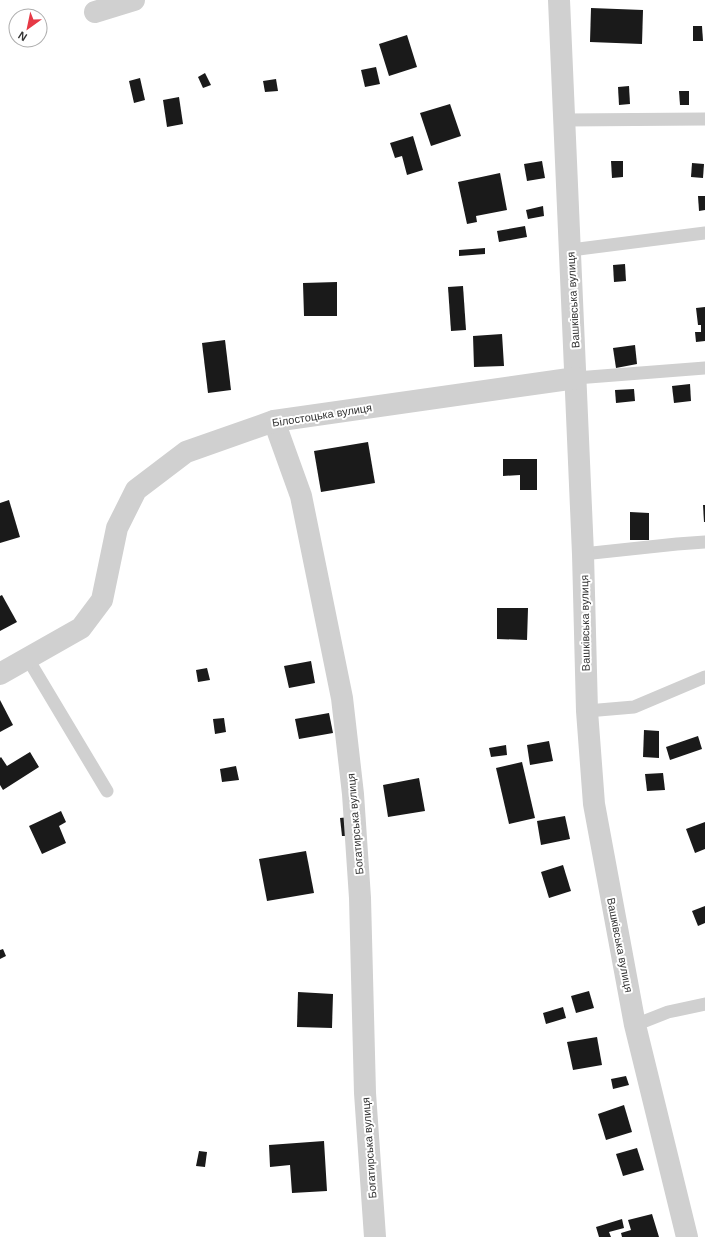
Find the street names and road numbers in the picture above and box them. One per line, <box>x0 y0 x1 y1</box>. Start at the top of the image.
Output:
street label: Вашківська вулиця <box>564 252 582 348</box>
street label: Білостоцька вулиця <box>271 401 373 429</box>
street label: Вашківська вулиця <box>578 575 592 671</box>
street label: Богатирська вулиця <box>345 773 365 875</box>
street label: Вашківська вулиця <box>605 897 635 993</box>
street label: Богатирська вулиця <box>359 1097 379 1199</box>

